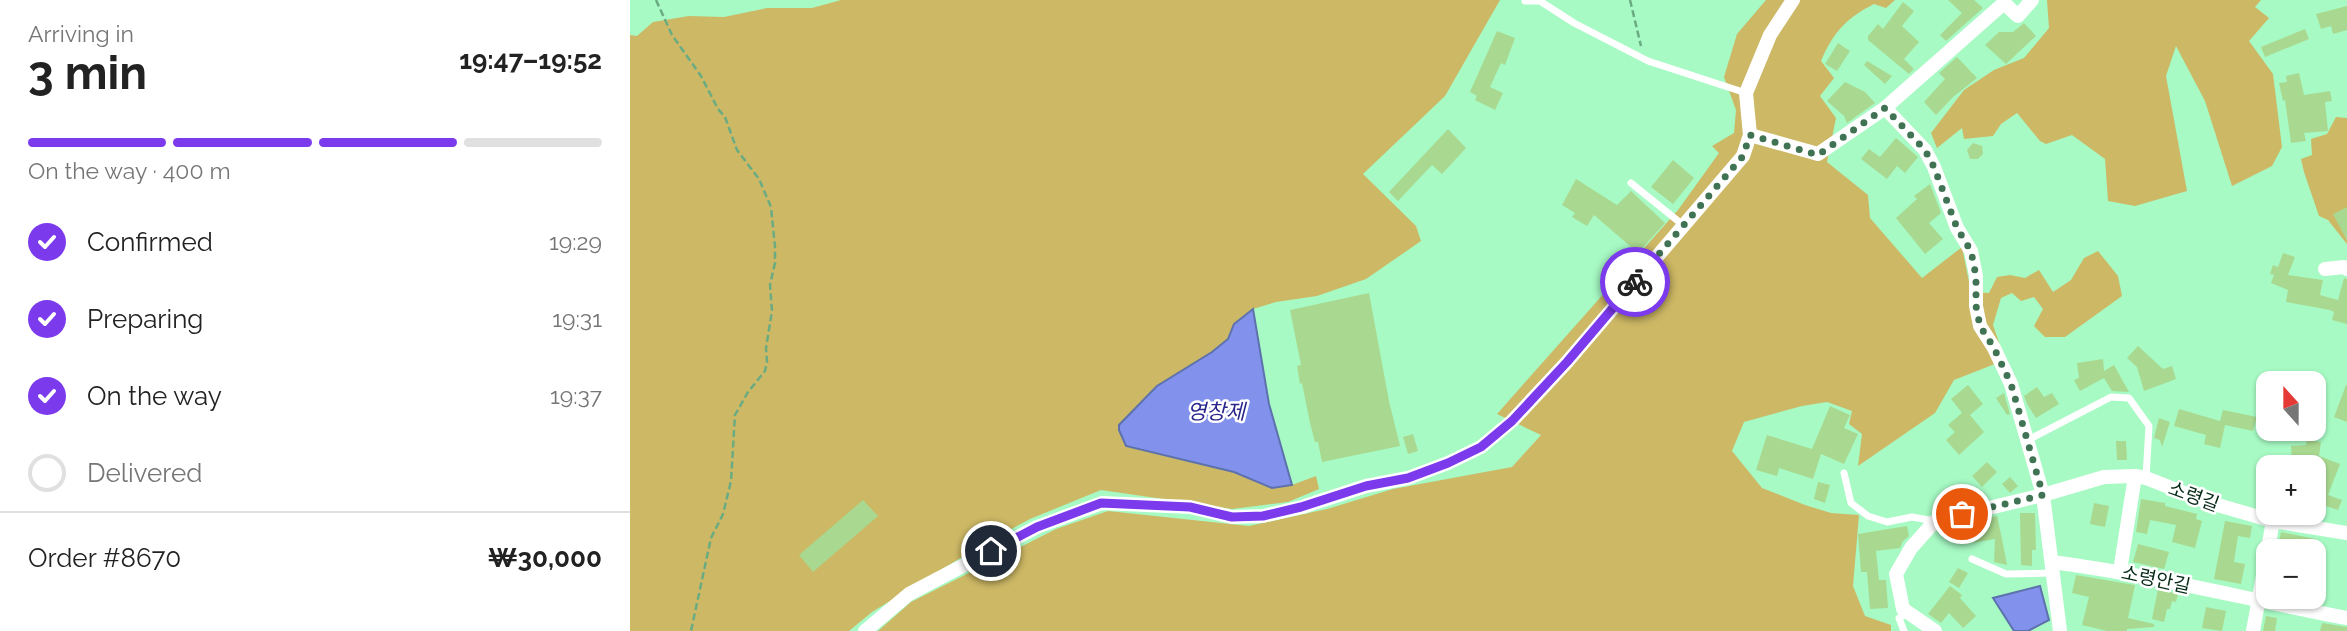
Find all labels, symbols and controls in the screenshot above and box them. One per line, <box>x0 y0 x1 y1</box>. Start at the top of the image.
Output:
text: Arriving in <box>28 20 134 47</box>
text: 19:47–19:52 <box>459 45 602 75</box>
text: 3 min <box>28 46 147 100</box>
text: On the way · 400 m <box>28 157 231 184</box>
icon: check <box>28 223 66 261</box>
text: Confirmed <box>87 227 213 257</box>
text: 19:29 <box>549 228 602 255</box>
courier <box>1600 247 1670 317</box>
icon: bike <box>1616 263 1654 301</box>
icon: check <box>28 300 66 338</box>
text: Preparing <box>87 304 203 334</box>
text: 19:31 <box>552 305 602 332</box>
north arrow <box>2256 371 2326 441</box>
map controls <box>2256 371 2326 609</box>
icon: check <box>28 377 66 415</box>
text: On the way <box>87 381 222 411</box>
text: 19:37 <box>550 382 602 409</box>
water label: 영창제 <box>1187 399 1248 424</box>
button: + <box>2256 455 2326 525</box>
text: Delivered <box>87 458 202 488</box>
street label: 소령길 <box>2166 477 2222 515</box>
pin <box>1932 484 1992 544</box>
icon: bag <box>1943 495 1981 533</box>
pin <box>961 521 1021 581</box>
icon: home <box>972 532 1010 570</box>
button: − <box>2256 539 2326 609</box>
text: Order #8670 <box>28 543 181 573</box>
text: ₩30,000 <box>488 543 602 573</box>
street label: 소령안길 <box>2120 561 2192 597</box>

